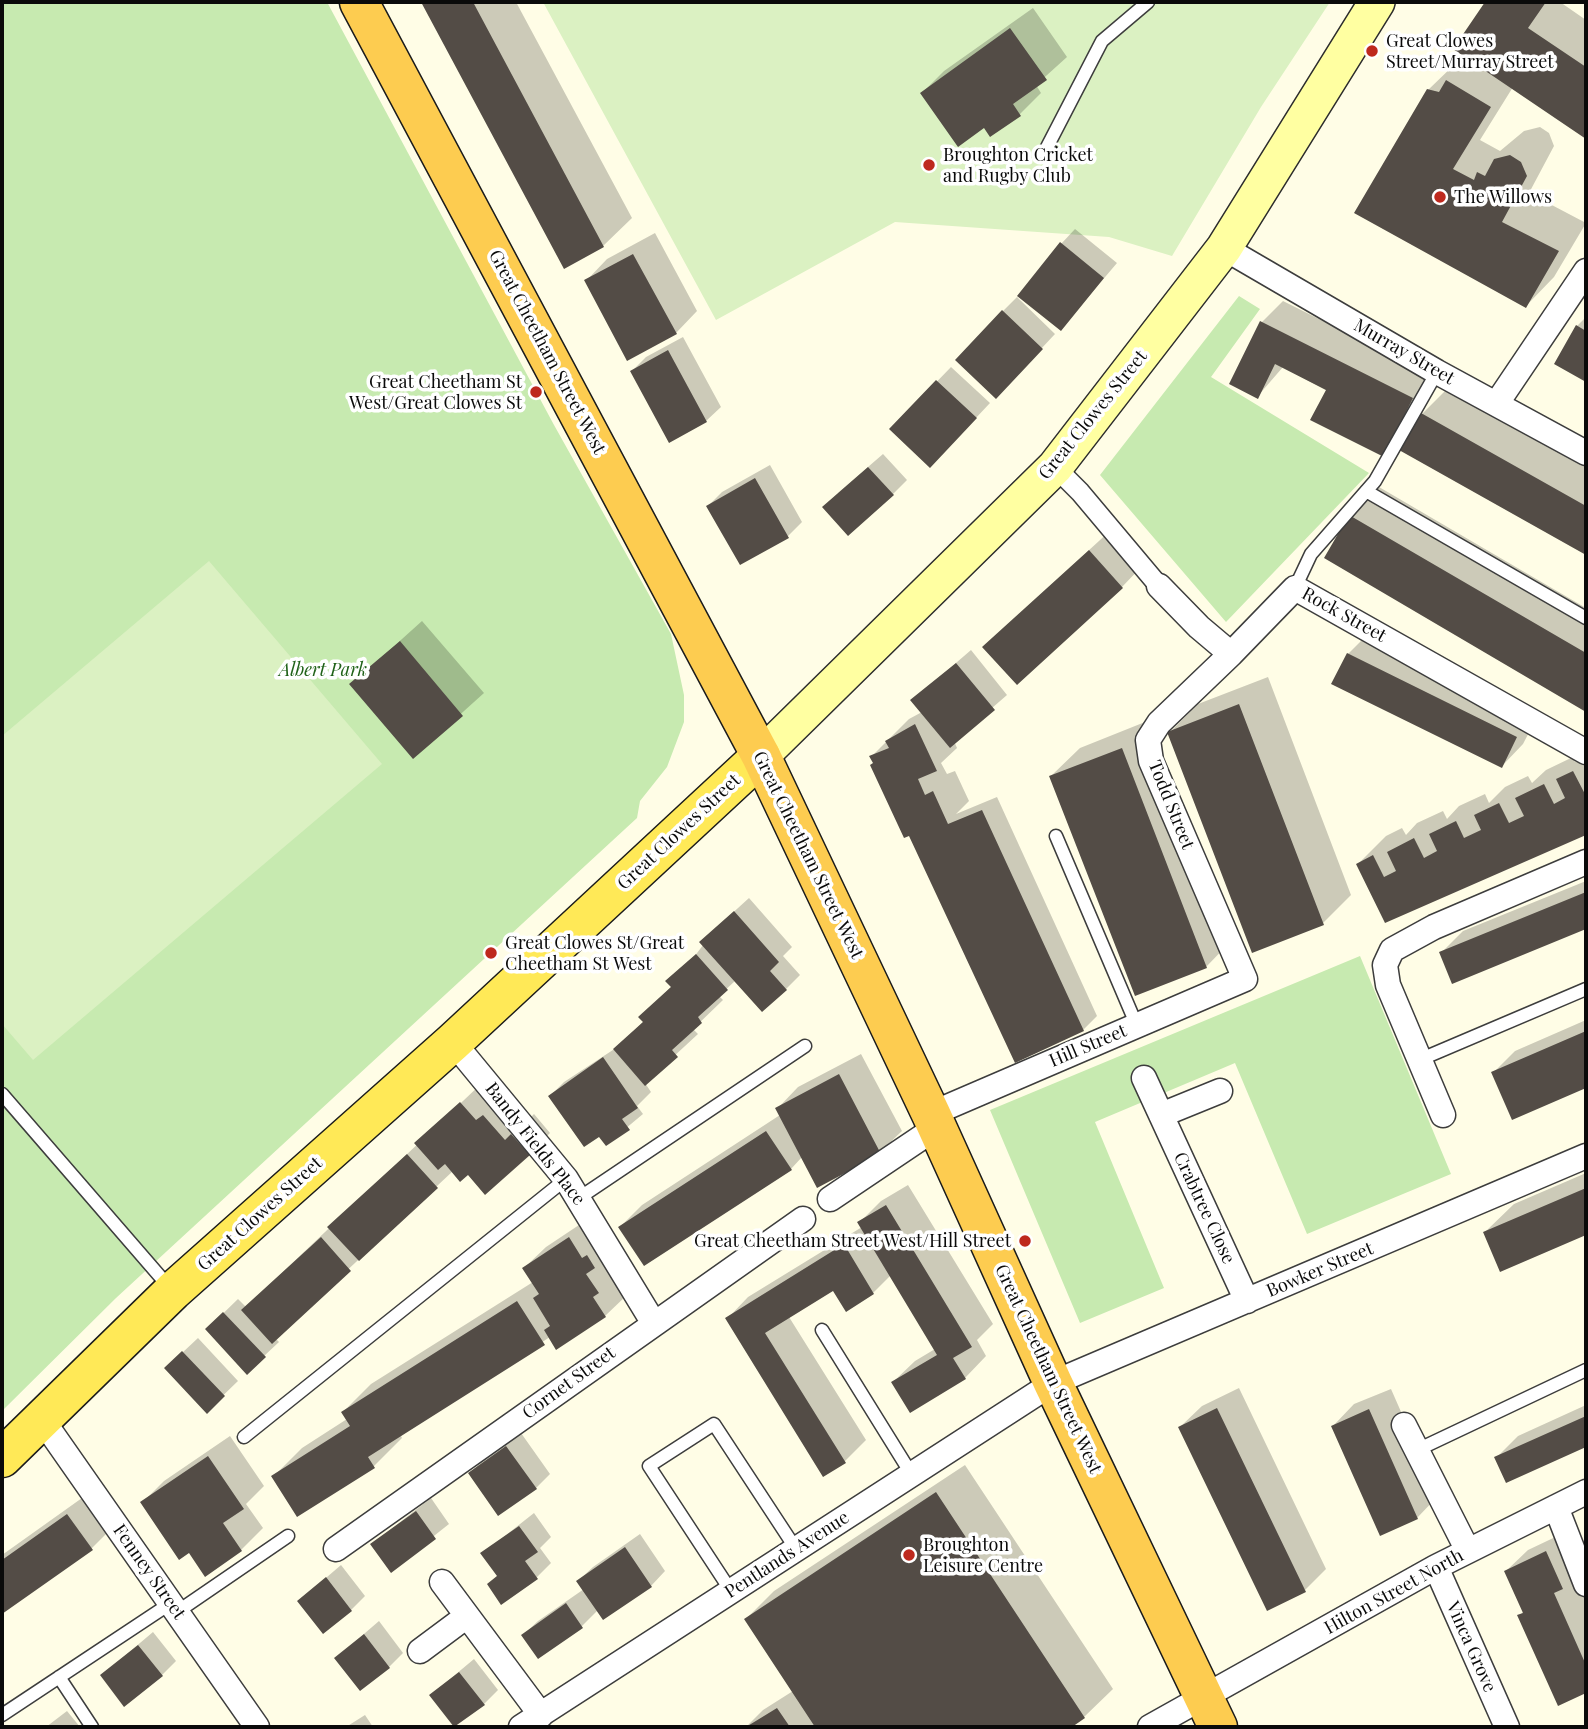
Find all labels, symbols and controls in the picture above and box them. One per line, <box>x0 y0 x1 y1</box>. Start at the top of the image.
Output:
place label: Great Clowes Street/Murray Street <box>1386 30 1554 72</box>
marker: Great Clowes Street/Murray Street <box>1364 43 1380 59</box>
place label: Broughton Cricket and Rugby Club <box>943 144 1093 186</box>
marker: Broughton Cricket and Rugby Club <box>921 157 937 173</box>
place label: The Willows <box>1454 186 1552 208</box>
marker: The Willows <box>1432 189 1448 205</box>
street label: Great Cheetham Street West <box>484 246 610 458</box>
street label: Murray Street <box>1350 314 1458 390</box>
street label: Great Clowes Street <box>1034 346 1152 484</box>
place label: Great Cheetham St West/Great Clowes St <box>349 371 522 414</box>
marker: Great Cheetham St West/Great Clowes St <box>528 384 544 400</box>
street label: Rock Street <box>1298 583 1390 647</box>
park label: Albert Park <box>279 659 367 681</box>
street label: Great Cheetham Street West <box>748 748 868 962</box>
street label: Todd Street <box>1143 757 1199 853</box>
street label: Great Clowes Street <box>613 770 745 894</box>
place label: Great Clowes St/Great Cheetham St West <box>505 932 684 974</box>
marker: Great Clowes St/Great Cheetham St West <box>483 945 499 961</box>
street label: Hill Street <box>1046 1020 1130 1072</box>
street label: Bandy Fields Place <box>480 1078 590 1210</box>
street label: Crabtree Close <box>1169 1149 1239 1267</box>
street label: Great Clowes Street <box>193 1152 327 1276</box>
place label: Great Cheetham Street West/Hill Street <box>694 1230 1011 1252</box>
marker: Great Cheetham Street West/Hill Street <box>1017 1233 1033 1249</box>
street label: Bowker Street <box>1263 1238 1377 1302</box>
street label: Great Cheetham Street West <box>990 1261 1106 1477</box>
street label: Cornet Street <box>518 1342 620 1424</box>
street label: Pentlands Avenue <box>721 1507 853 1603</box>
street label: Fenney Street <box>108 1520 190 1624</box>
place label: Broughton Leisure Centre <box>923 1534 1043 1576</box>
street label: Hilton Street North <box>1321 1545 1467 1639</box>
marker: Broughton Leisure Centre <box>901 1547 917 1563</box>
street label: Vinca Grove <box>1441 1598 1501 1696</box>

